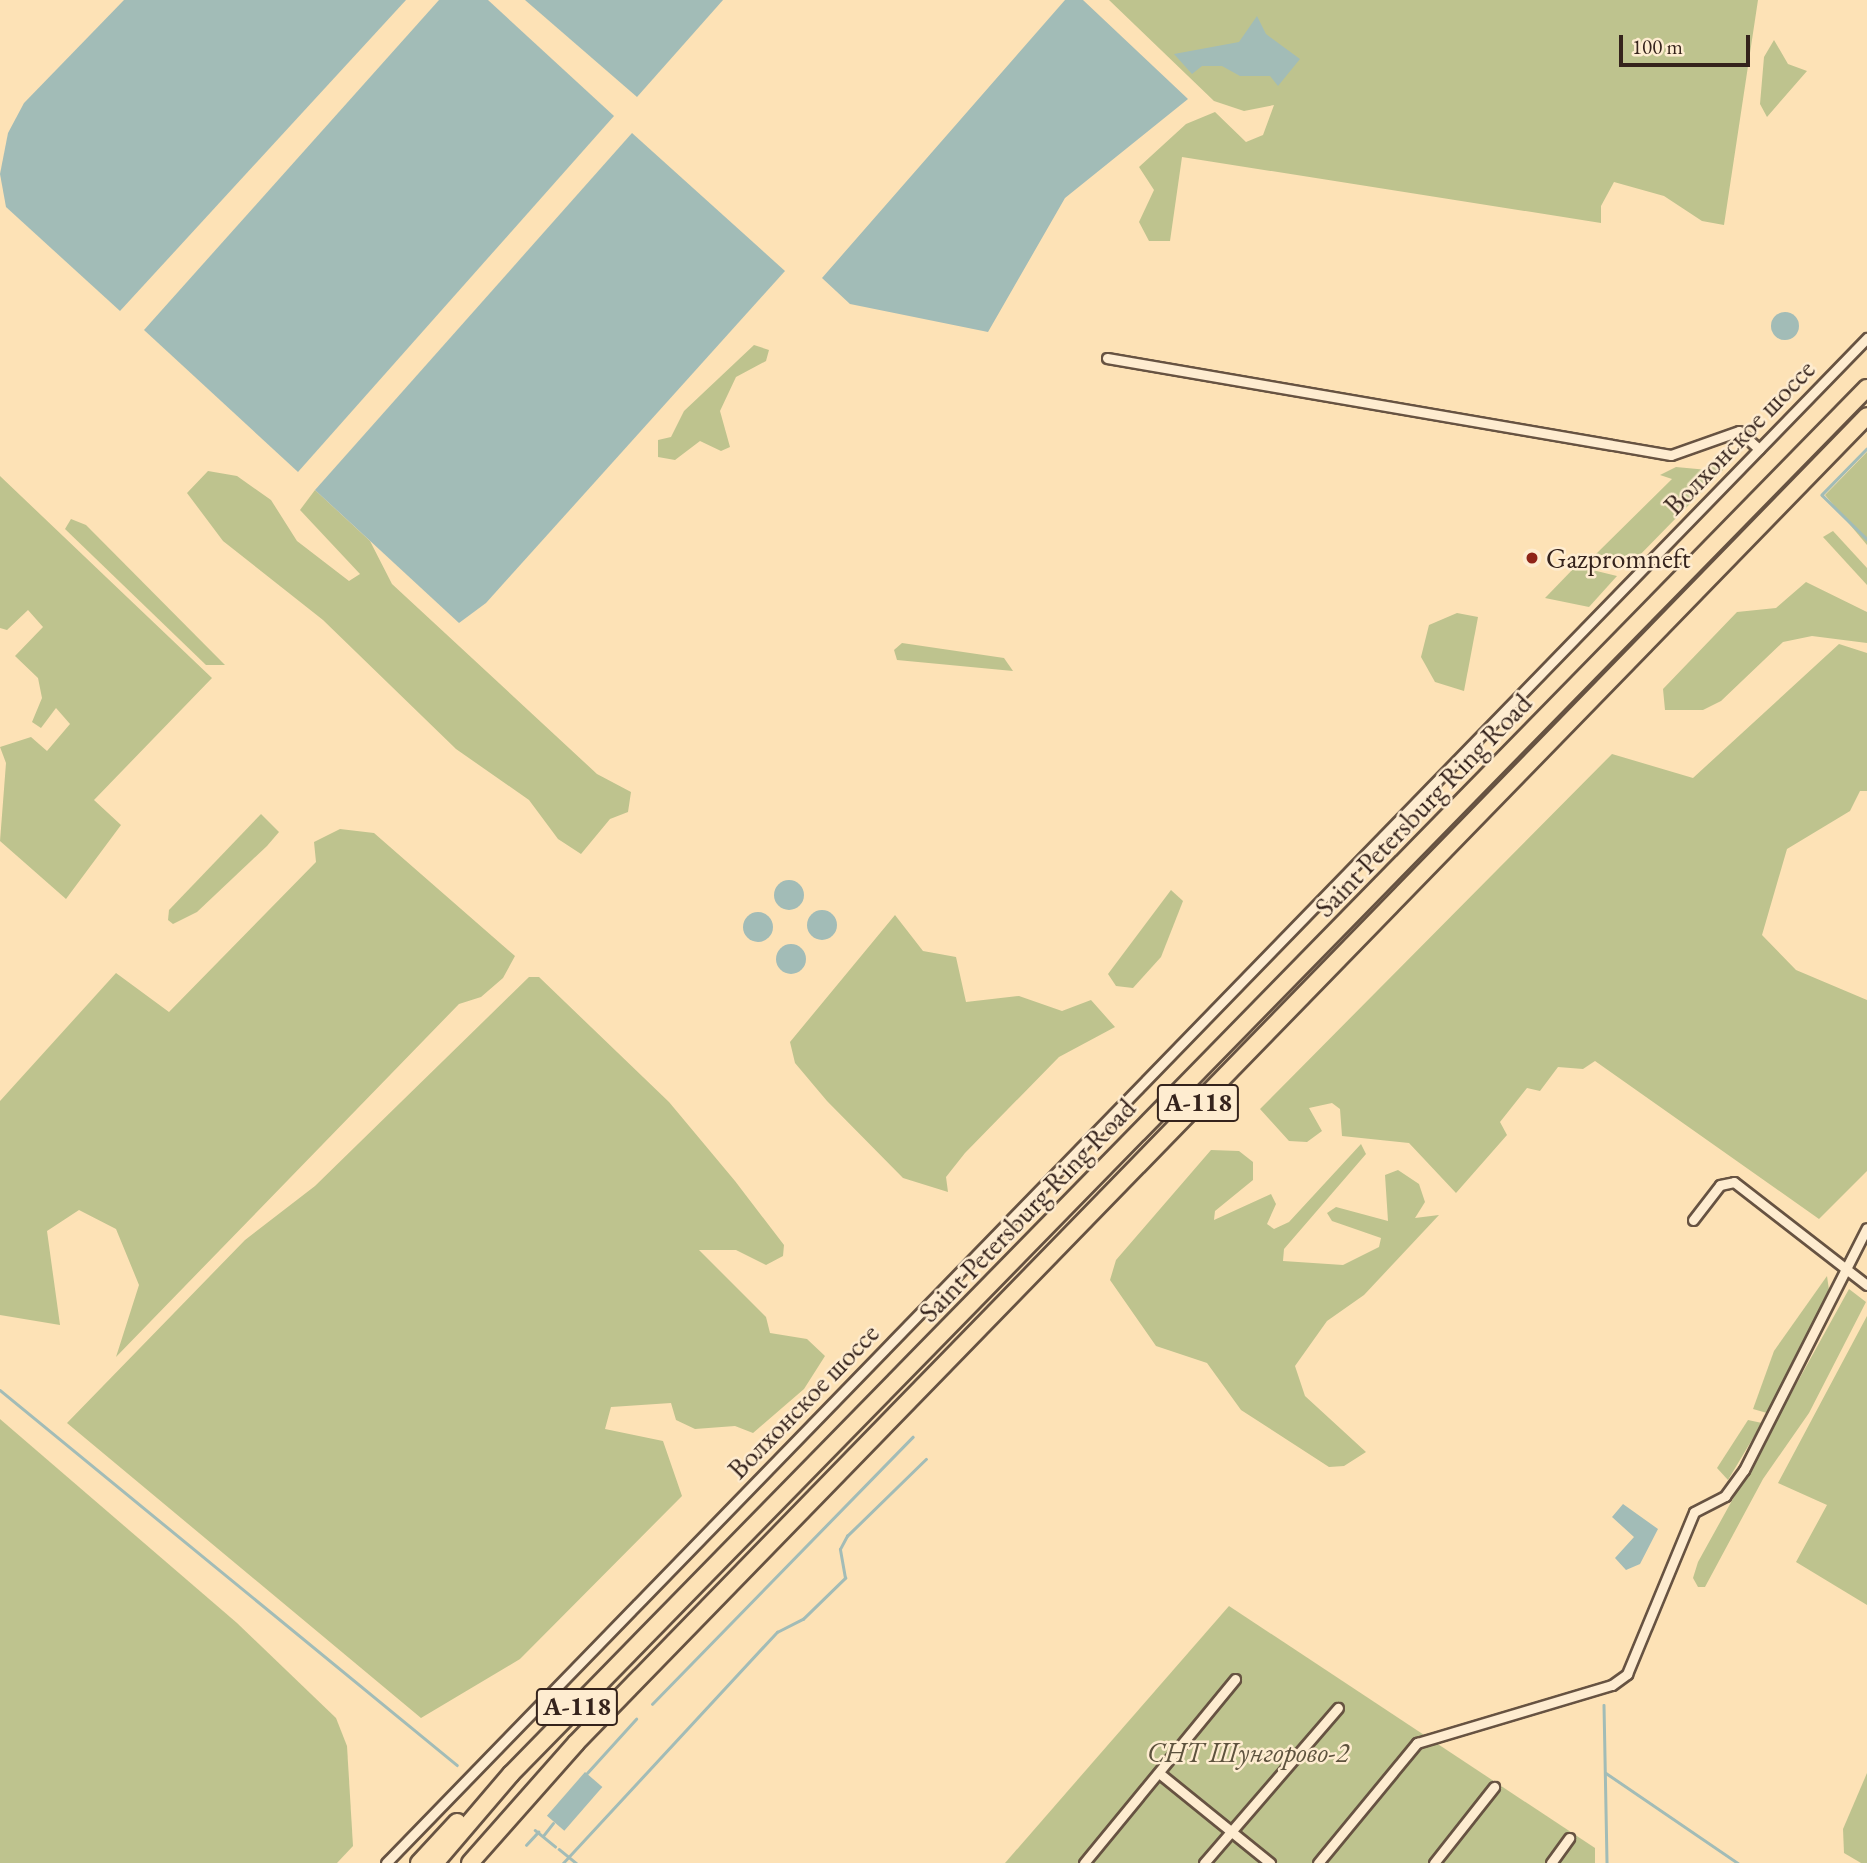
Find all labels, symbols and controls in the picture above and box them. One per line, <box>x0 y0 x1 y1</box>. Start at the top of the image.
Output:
scale bar <box>1622 21 1753 65</box>
text: 100 m <box>1632 33 1683 60</box>
street label: Волхонское шоссе <box>1656 352 1822 522</box>
place label: Gazpromneft <box>1546 541 1691 575</box>
marker: Gazpromneft <box>1524 550 1540 566</box>
street label: Saint Petersburg Ring Road <box>1308 686 1538 924</box>
road number: А-118 <box>1156 1080 1240 1126</box>
street label: Saint Petersburg Ring Road <box>912 1091 1142 1329</box>
street label: Волхонское шоссе <box>720 1316 886 1486</box>
road number: А-118 <box>535 1684 619 1730</box>
park label: СНТ Шунгорово-2 <box>1147 1735 1349 1769</box>

